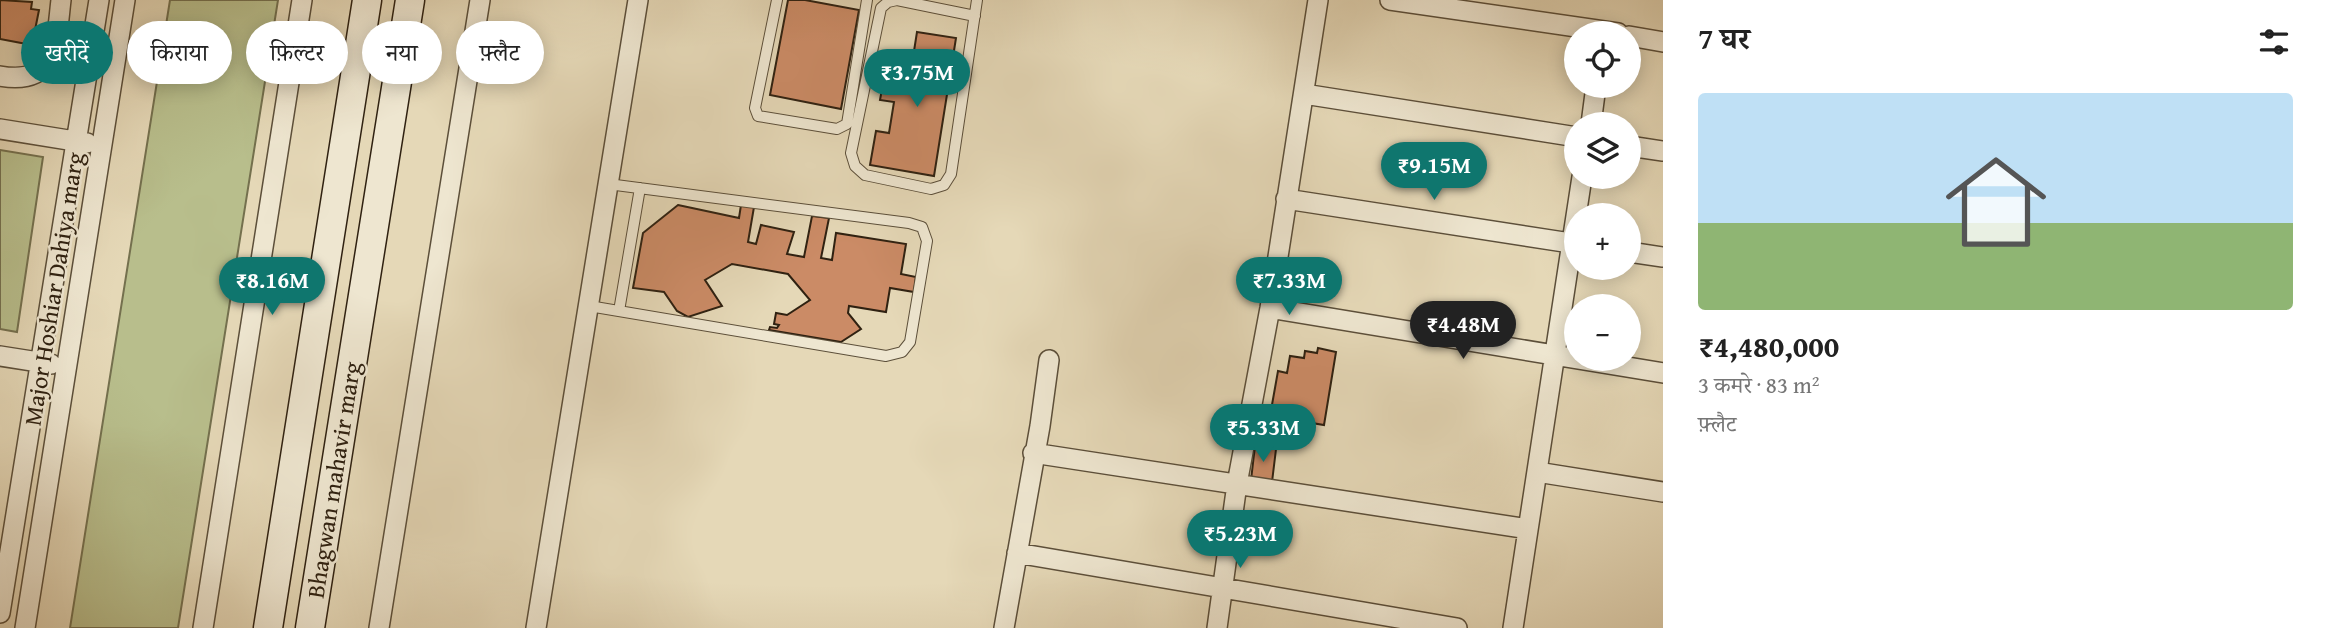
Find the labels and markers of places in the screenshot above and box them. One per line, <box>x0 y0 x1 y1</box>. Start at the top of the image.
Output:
pin: ₹3.75M <box>860 50 974 109</box>
pin: ₹9.15M <box>1377 142 1491 202</box>
pin: ₹8.16M <box>215 258 329 317</box>
pin: ₹7.33M <box>1232 258 1346 317</box>
pin: ₹4.48M <box>1406 302 1520 361</box>
pin: ₹5.33M <box>1206 405 1320 464</box>
pin: ₹5.23M <box>1183 510 1297 570</box>

